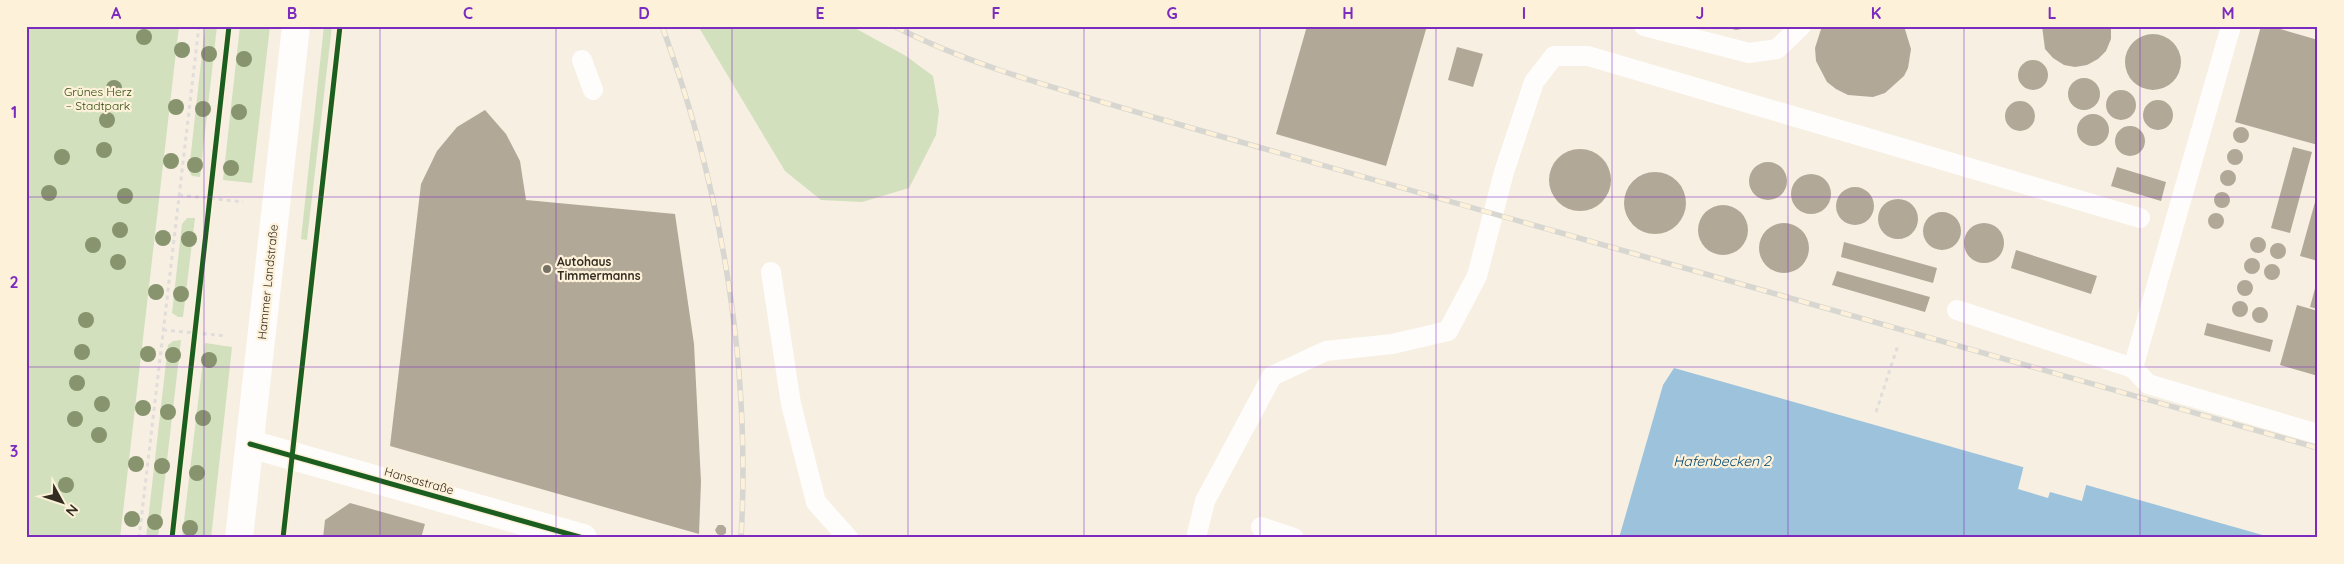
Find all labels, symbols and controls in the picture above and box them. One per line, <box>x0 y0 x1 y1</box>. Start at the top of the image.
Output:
text: A <box>111 3 122 23</box>
text: B <box>287 3 297 23</box>
text: C <box>463 3 473 23</box>
text: D <box>638 3 650 23</box>
text: E <box>815 3 825 23</box>
text: F <box>992 3 1001 23</box>
text: G <box>1166 3 1178 23</box>
text: H <box>1342 3 1354 23</box>
text: I <box>1522 3 1526 23</box>
text: J <box>1696 3 1704 23</box>
text: K <box>1871 3 1881 23</box>
text: L <box>2048 3 2057 23</box>
text: M <box>2221 3 2235 23</box>
park label: Grünes Herz – Stadtpark <box>64 84 132 113</box>
text: 1 <box>11 102 17 122</box>
street label: Hammer Landstraße <box>254 223 281 340</box>
place label: Autohaus Timmermanns <box>557 254 641 283</box>
marker: Autohaus Timmermanns <box>541 263 553 275</box>
text: 2 <box>9 272 19 292</box>
text: 3 <box>10 441 18 461</box>
water label: Hafenbecken 2 <box>1673 452 1772 470</box>
street label: Hansastraße <box>383 463 456 498</box>
north arrow <box>38 476 88 526</box>
text: N <box>62 501 82 520</box>

